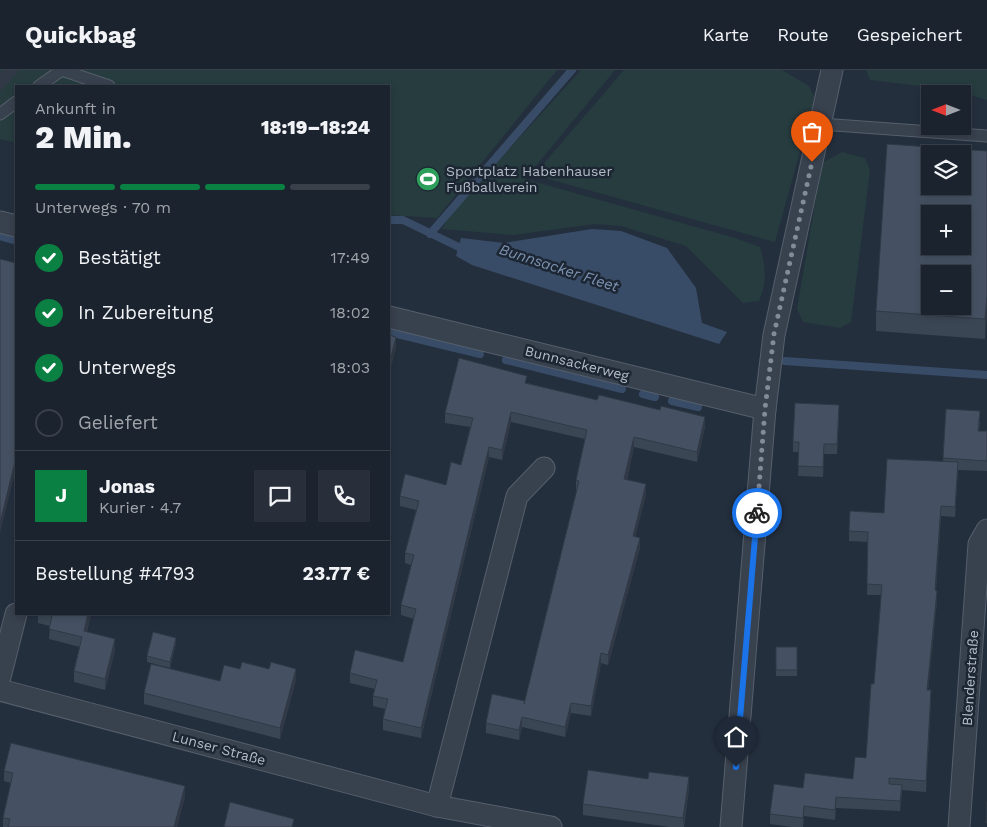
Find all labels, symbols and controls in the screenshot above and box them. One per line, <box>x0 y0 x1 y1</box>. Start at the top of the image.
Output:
text: Quickbag <box>25 21 135 49</box>
text: Karte <box>703 24 749 45</box>
text: Route <box>777 24 829 45</box>
text: Gespeichert <box>857 24 962 45</box>
north arrow <box>921 85 971 135</box>
map controls <box>921 85 971 315</box>
text: Ankunft in <box>35 99 116 118</box>
pin <box>791 111 833 162</box>
text: 18:19–18:24 <box>261 116 370 139</box>
text: 2 Min. <box>35 118 132 156</box>
icon: bag <box>798 118 826 146</box>
button: layers <box>921 145 971 195</box>
place label: Sportplatz Habenhauser Fußballverein <box>446 163 612 195</box>
sports icon: Sportplatz Habenhauser Fußballverein <box>415 166 441 192</box>
text: Unterwegs · 70 m <box>35 198 171 217</box>
button: + <box>921 205 971 255</box>
water label: Bunnsacker Fleet <box>497 240 622 296</box>
icon: check <box>35 244 63 272</box>
text: Bestätigt <box>78 246 161 269</box>
text: 17:49 <box>330 248 370 267</box>
button: − <box>921 265 971 315</box>
icon: check <box>35 299 63 327</box>
text: In Zubereitung <box>78 301 213 324</box>
text: 18:02 <box>330 303 370 322</box>
street label: Bunnsackerweg <box>523 342 631 384</box>
icon: check <box>35 354 63 382</box>
text: Unterwegs <box>78 356 176 379</box>
text: 18:03 <box>330 358 370 377</box>
text: Geliefert <box>78 411 158 434</box>
button: chat <box>254 470 306 522</box>
button: phone <box>318 470 370 522</box>
text: Jonas <box>99 475 155 498</box>
text: J <box>55 484 67 507</box>
courier <box>732 488 782 538</box>
text: Kurier · 4.7 <box>99 498 181 517</box>
icon: bike <box>743 499 771 527</box>
text: Bestellung #4793 <box>35 562 195 585</box>
text: 23.77 € <box>303 562 370 585</box>
street label: Blenderstraße <box>959 630 981 726</box>
pin <box>715 716 757 767</box>
icon: home <box>722 723 750 751</box>
street label: Lunser Straße <box>170 728 268 768</box>

